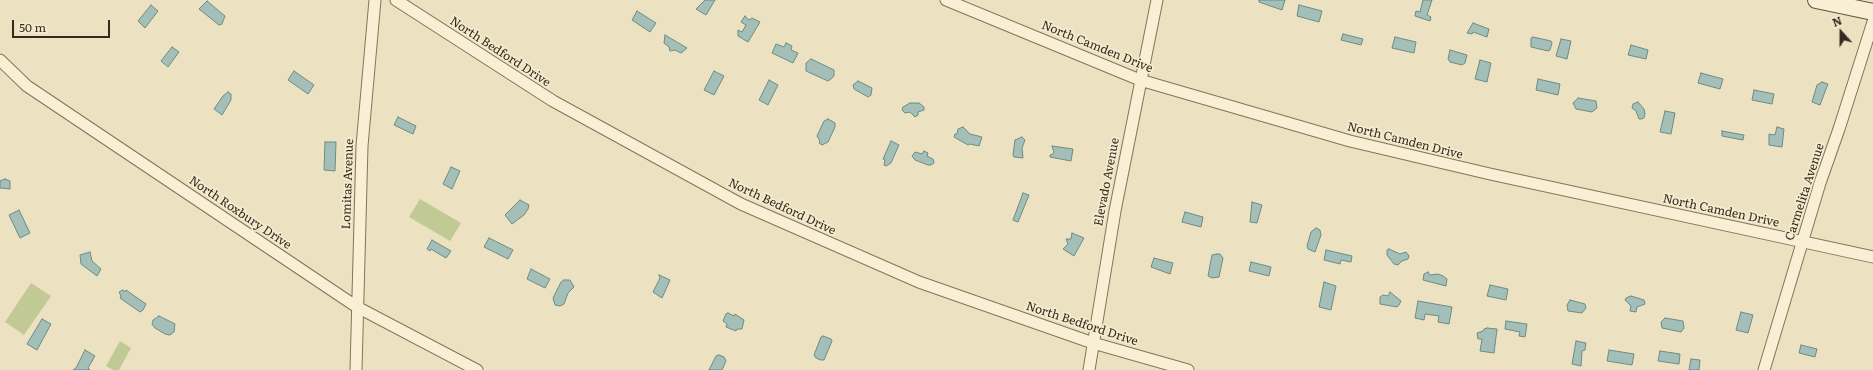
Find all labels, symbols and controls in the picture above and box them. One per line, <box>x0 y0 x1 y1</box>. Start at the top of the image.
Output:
scale bar <box>14 12 112 38</box>
north arrow <box>1821 12 1861 52</box>
text: N <box>1830 12 1844 30</box>
street label: North Bedford Drive <box>447 14 553 90</box>
text: 50 m <box>19 18 46 36</box>
street label: North Camden Drive <box>1039 18 1155 76</box>
street label: North Camden Drive <box>1346 120 1464 162</box>
street label: Elevado Avenue <box>1091 137 1123 227</box>
street label: Lomitas Avenue <box>339 138 357 230</box>
street label: Carmelita Avenue <box>1783 142 1827 242</box>
street label: North Roxbury Drive <box>186 173 294 253</box>
street label: North Bedford Drive <box>726 176 838 238</box>
street label: North Camden Drive <box>1662 192 1780 230</box>
street label: North Bedford Drive <box>1024 299 1140 349</box>

